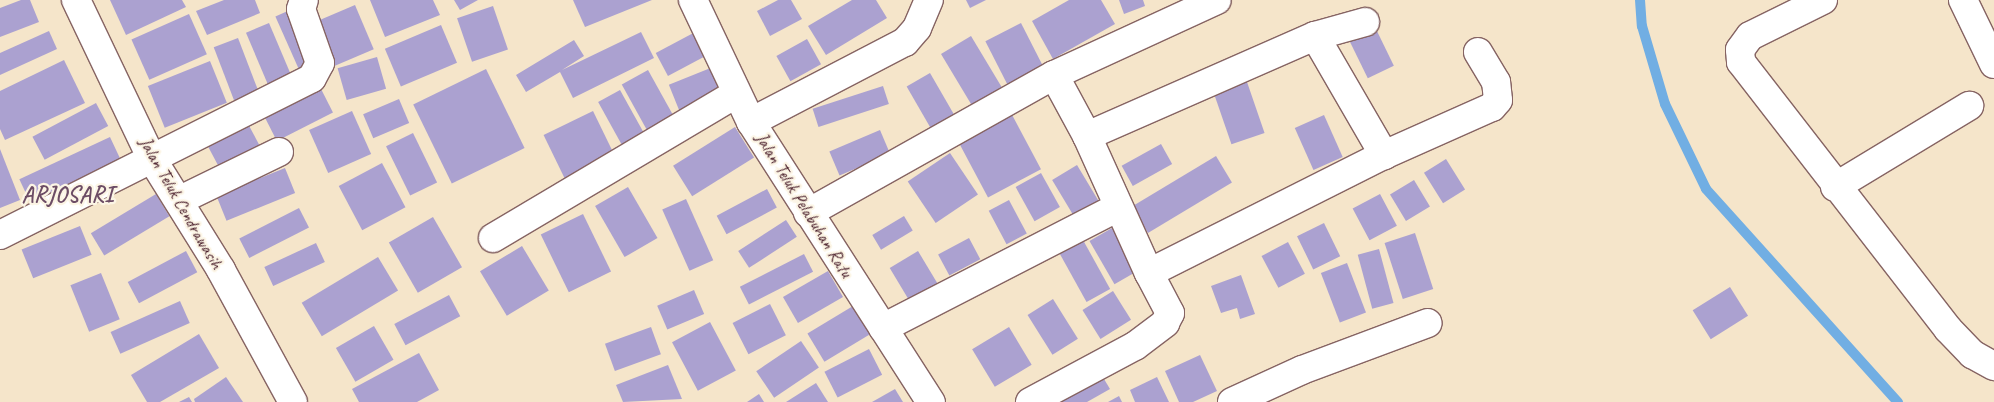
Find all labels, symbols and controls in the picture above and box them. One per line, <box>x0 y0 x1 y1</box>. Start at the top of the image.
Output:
street label: Jalan Teluk Pelabuhan Ratu <box>751 129 857 281</box>
street label: Jalan Teluk Cendrawasih <box>135 134 227 272</box>
district label: ARJOSARI <box>22 183 114 209</box>

